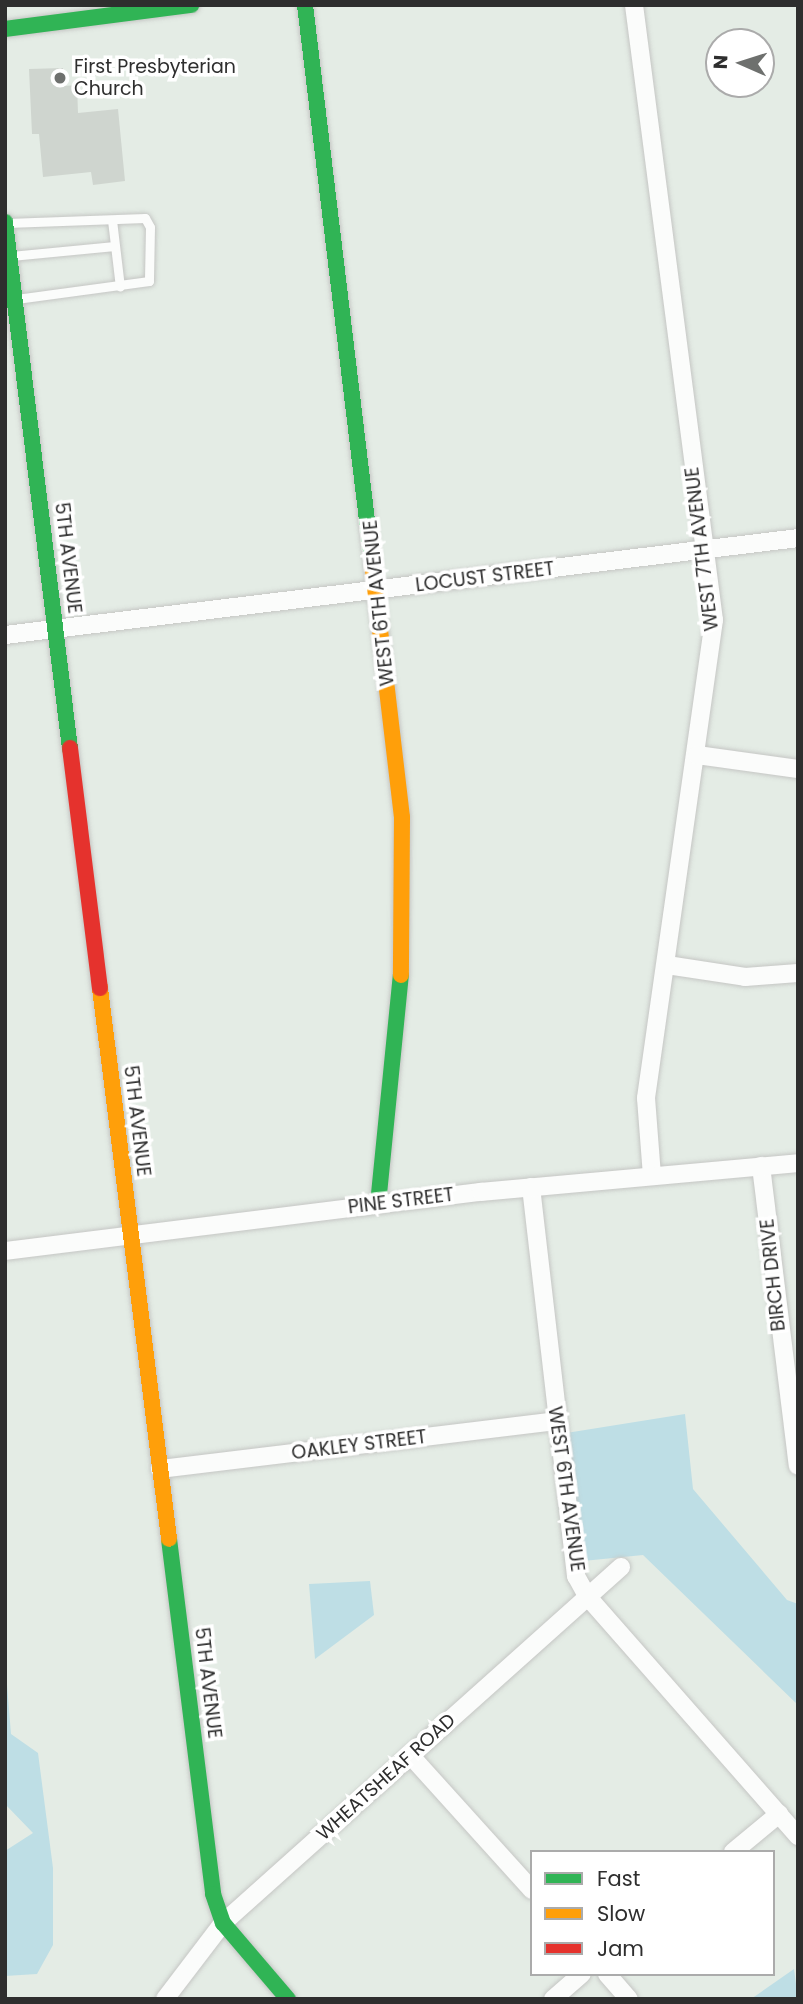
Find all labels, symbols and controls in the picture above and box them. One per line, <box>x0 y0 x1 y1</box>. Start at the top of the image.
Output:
north arrow <box>705 28 775 98</box>
text: N <box>707 54 734 70</box>
place label: First Presbyterian Church <box>74 56 236 100</box>
marker: First Presbyterian Church <box>52 70 68 86</box>
street label: WEST 7TH AVENUE <box>681 466 723 632</box>
street label: 5TH AVENUE <box>50 501 86 615</box>
street label: WEST 6TH AVENUE <box>359 519 399 687</box>
street label: LOCUST STREET <box>414 557 556 597</box>
street label: 5TH AVENUE <box>119 1064 155 1178</box>
street label: PINE STREET <box>347 1183 455 1219</box>
street label: BIRCH DRIVE <box>756 1218 790 1332</box>
street label: WEST 6TH AVENUE <box>543 1405 589 1573</box>
street label: OAKLEY STREET <box>290 1425 428 1465</box>
street label: 5TH AVENUE <box>190 1626 226 1740</box>
street label: WHEATSHEAF ROAD <box>312 1709 460 1845</box>
legend <box>530 1850 775 1976</box>
text: Fast <box>597 1864 640 1893</box>
text: Slow <box>597 1899 645 1928</box>
text: Jam <box>597 1934 644 1963</box>

